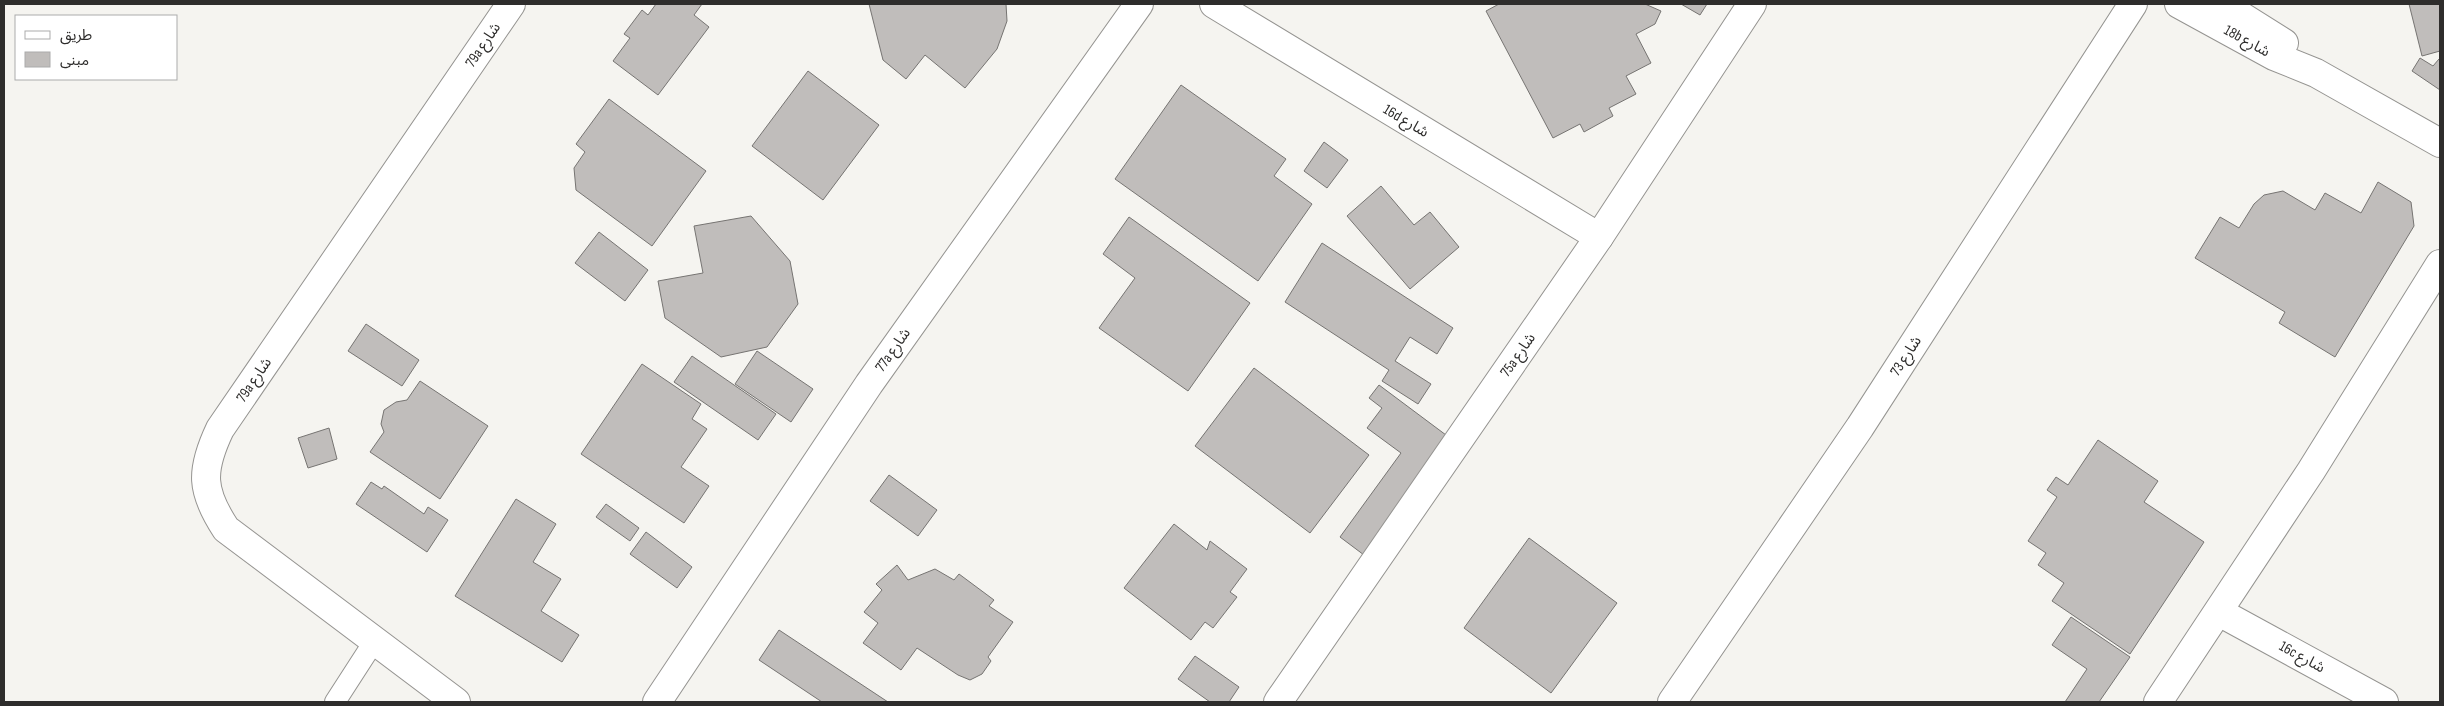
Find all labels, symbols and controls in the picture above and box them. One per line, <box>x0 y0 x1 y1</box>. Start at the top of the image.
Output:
legend <box>15 15 178 80</box>
street label: 79a شارع <box>461 19 507 72</box>
street label: 18b شارع <box>2220 21 2274 63</box>
text: طريق <box>60 26 92 45</box>
text: مبنى <box>60 51 89 70</box>
street label: 16d شارع <box>1379 100 1432 144</box>
street label: 77a شارع <box>871 324 917 377</box>
street label: 75a شارع <box>1496 329 1542 382</box>
street label: شارع 73 <box>1886 332 1928 381</box>
street label: 79a شارع <box>232 354 278 407</box>
street label: 16c شارع <box>2275 637 2328 679</box>

